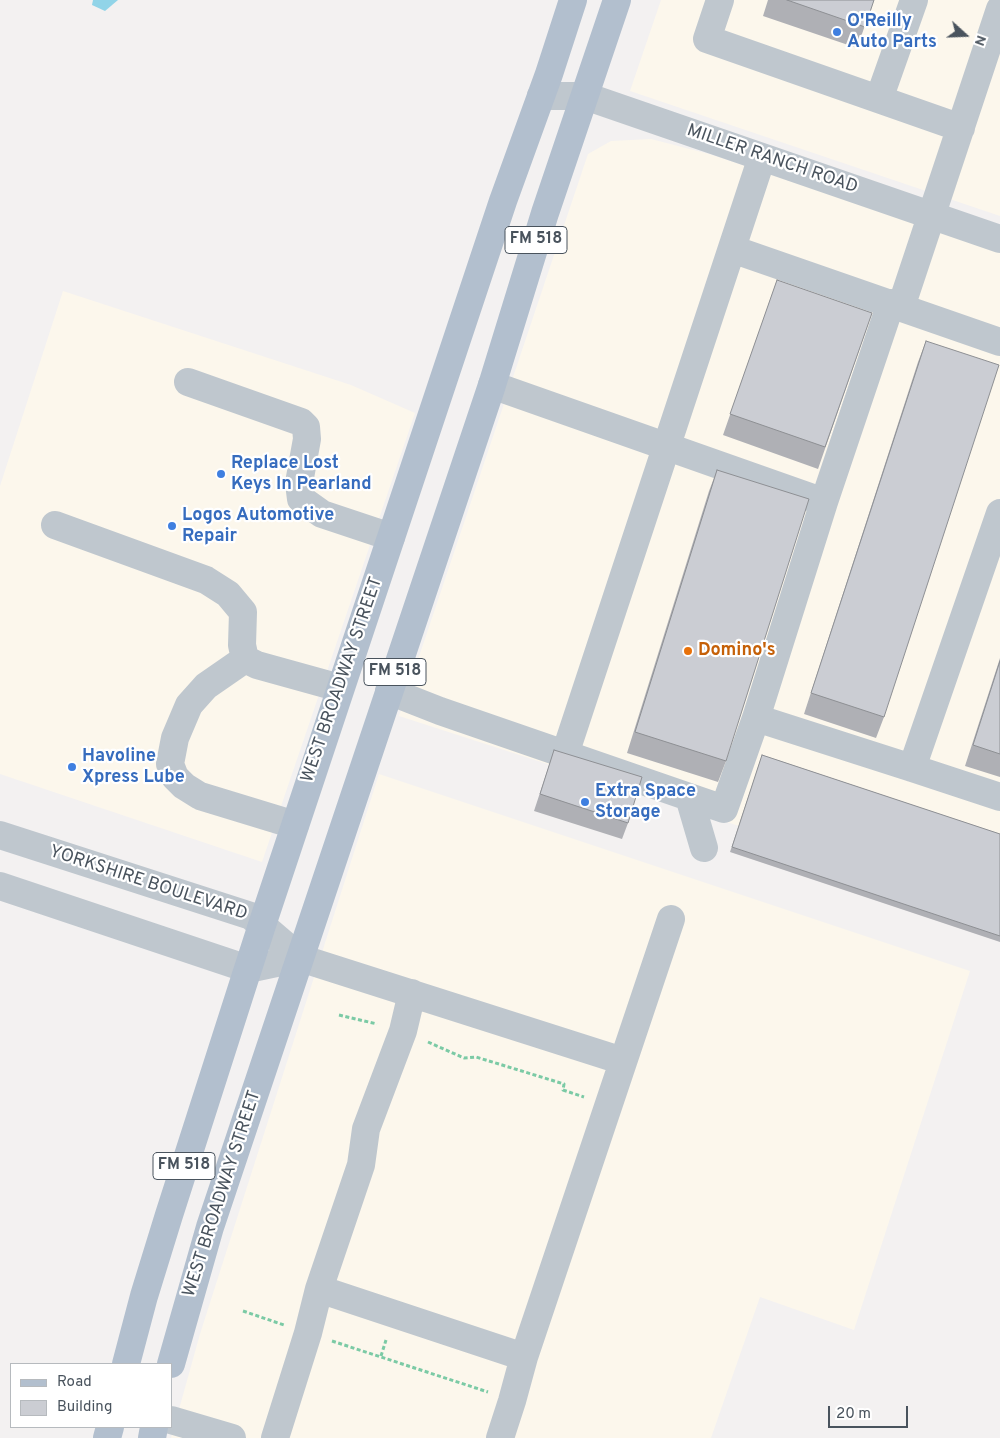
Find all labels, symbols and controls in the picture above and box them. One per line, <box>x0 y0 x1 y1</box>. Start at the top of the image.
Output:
north arrow <box>940 10 990 60</box>
place label: O'Reilly Auto Parts <box>847 11 937 54</box>
marker: O'Reilly Auto Parts <box>831 26 843 38</box>
text: N <box>970 33 989 48</box>
street label: MILLER RANCH ROAD <box>684 121 860 199</box>
road number: FM 518 <box>505 226 567 254</box>
place label: Replace Lost Keys In Pearland <box>231 453 372 496</box>
marker: Replace Lost Keys In Pearland <box>215 468 227 480</box>
place label: Logos Automotive Repair <box>182 505 334 548</box>
marker: Logos Automotive Repair <box>166 520 178 532</box>
street label: WEST BROADWAY STREET <box>298 574 388 786</box>
place label: Domino's <box>698 640 776 662</box>
marker: Domino's <box>682 645 694 657</box>
road number: FM 518 <box>364 659 426 686</box>
place label: Havoline Xpress Lube <box>82 746 185 789</box>
marker: Havoline Xpress Lube <box>66 761 78 773</box>
place label: Extra Space Storage <box>595 781 696 824</box>
marker: Extra Space Storage <box>579 796 591 808</box>
street label: YORKSHIRE BOULEVARD <box>46 842 250 926</box>
street label: WEST BROADWAY STREET <box>179 1088 267 1300</box>
road number: FM 518 <box>153 1152 215 1180</box>
legend <box>10 1363 172 1428</box>
text: Road <box>57 1373 92 1392</box>
scale bar <box>830 1396 910 1428</box>
text: Building <box>57 1398 112 1417</box>
text: 20 m <box>836 1405 871 1424</box>

